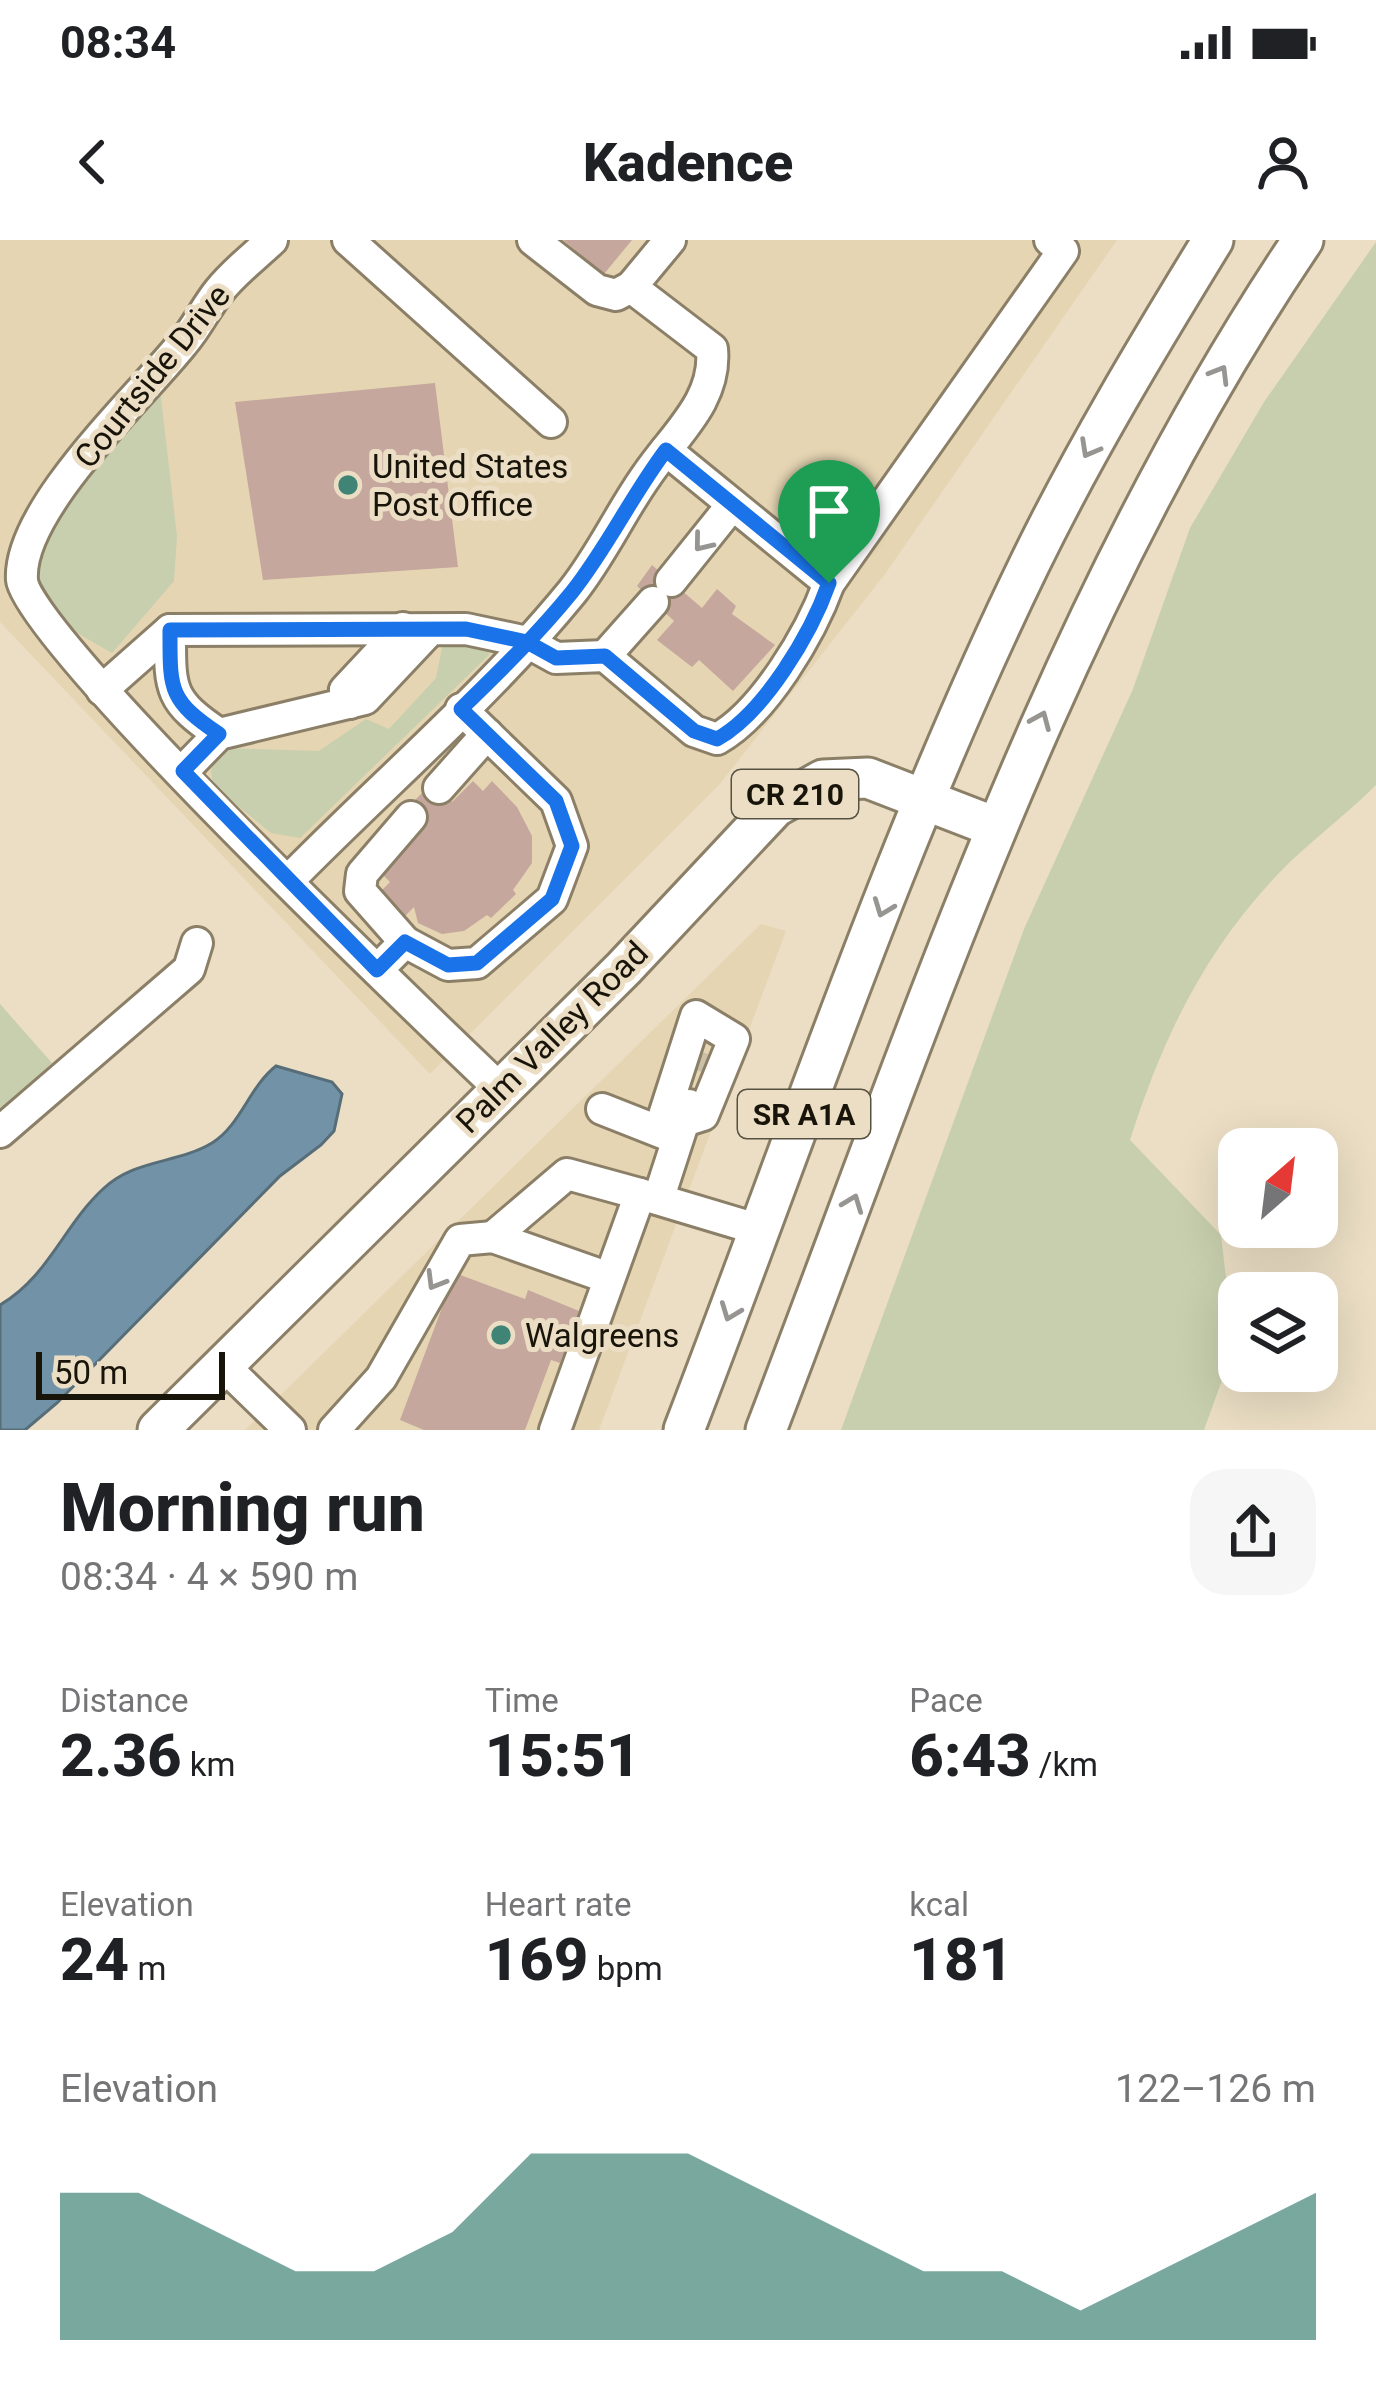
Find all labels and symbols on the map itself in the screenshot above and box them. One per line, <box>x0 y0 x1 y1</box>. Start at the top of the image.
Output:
street label: Courtside Drive <box>66 276 238 476</box>
one-way arrow <box>1206 365 1228 387</box>
one-way arrow <box>1081 436 1104 458</box>
place label: United States Post Office <box>372 447 568 524</box>
pin <box>778 460 880 583</box>
marker: United States Post Office <box>335 472 361 498</box>
one-way arrow <box>694 529 716 551</box>
one-way arrow <box>1027 711 1051 732</box>
road number: CR 210 <box>732 770 858 818</box>
one-way arrow <box>873 896 898 917</box>
street label: Palm Valley Road <box>448 933 656 1141</box>
road number: SR A1A <box>738 1090 870 1138</box>
north arrow <box>1218 1128 1338 1248</box>
one-way arrow <box>838 1194 863 1215</box>
one-way arrow <box>427 1268 449 1290</box>
one-way arrow <box>719 1300 744 1321</box>
place label: Walgreens <box>525 1316 679 1355</box>
marker: Walgreens <box>488 1322 514 1348</box>
scale bar <box>36 1346 225 1399</box>

